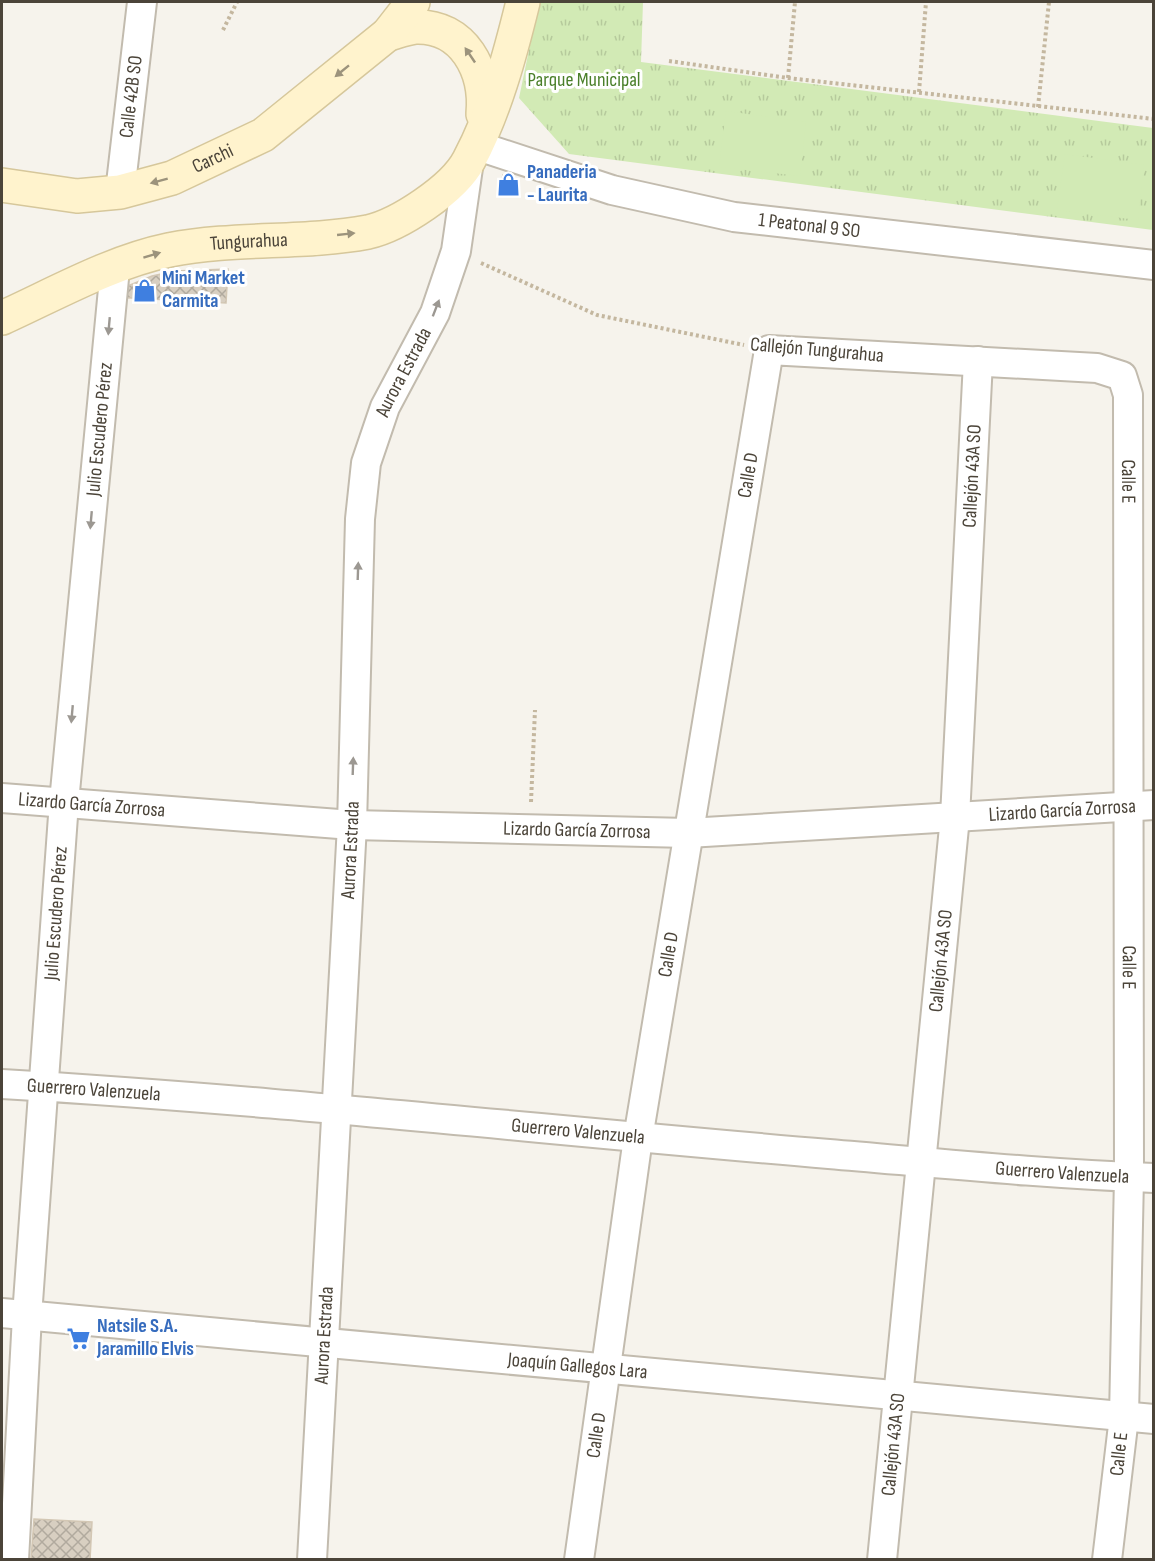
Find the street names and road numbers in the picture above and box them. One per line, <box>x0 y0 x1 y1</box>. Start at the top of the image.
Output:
street label: Calle 42B SO <box>114 54 148 139</box>
street label: Carchi <box>188 139 237 179</box>
street label: 1 Peatonal 9 SO <box>757 208 862 243</box>
street label: Tungurahua <box>209 228 288 256</box>
street label: Aurora Estrada <box>370 323 437 421</box>
street label: Callejón Tungurahua <box>749 332 885 368</box>
street label: Julio Escudero Pérez <box>81 361 118 498</box>
street label: Callejón 43A SO <box>958 424 987 528</box>
street label: Calle D <box>733 451 764 500</box>
street label: Calle E <box>1116 459 1140 503</box>
street label: Lizardo García Zorrosa <box>17 787 166 823</box>
street label: Lizardo García Zorrosa <box>988 794 1136 827</box>
street label: Aurora Estrada <box>336 801 365 900</box>
street label: Lizardo García Zorrosa <box>503 817 651 844</box>
street label: Julio Escudero Pérez <box>39 846 73 982</box>
street label: Callejón 43A SO <box>924 908 958 1013</box>
street label: Calle D <box>653 930 684 979</box>
street label: Calle E <box>1117 945 1141 989</box>
street label: Guerrero Valenzuela <box>26 1074 162 1107</box>
street label: Guerrero Valenzuela <box>510 1113 646 1150</box>
street label: Guerrero Valenzuela <box>994 1156 1130 1189</box>
street label: Aurora Estrada <box>310 1286 339 1386</box>
street label: Joaquín Gallegos Lara <box>506 1347 648 1384</box>
street label: Callejón 43A SO <box>876 1392 910 1497</box>
street label: Calle D <box>581 1411 611 1459</box>
street label: Calle E <box>1105 1431 1133 1477</box>

